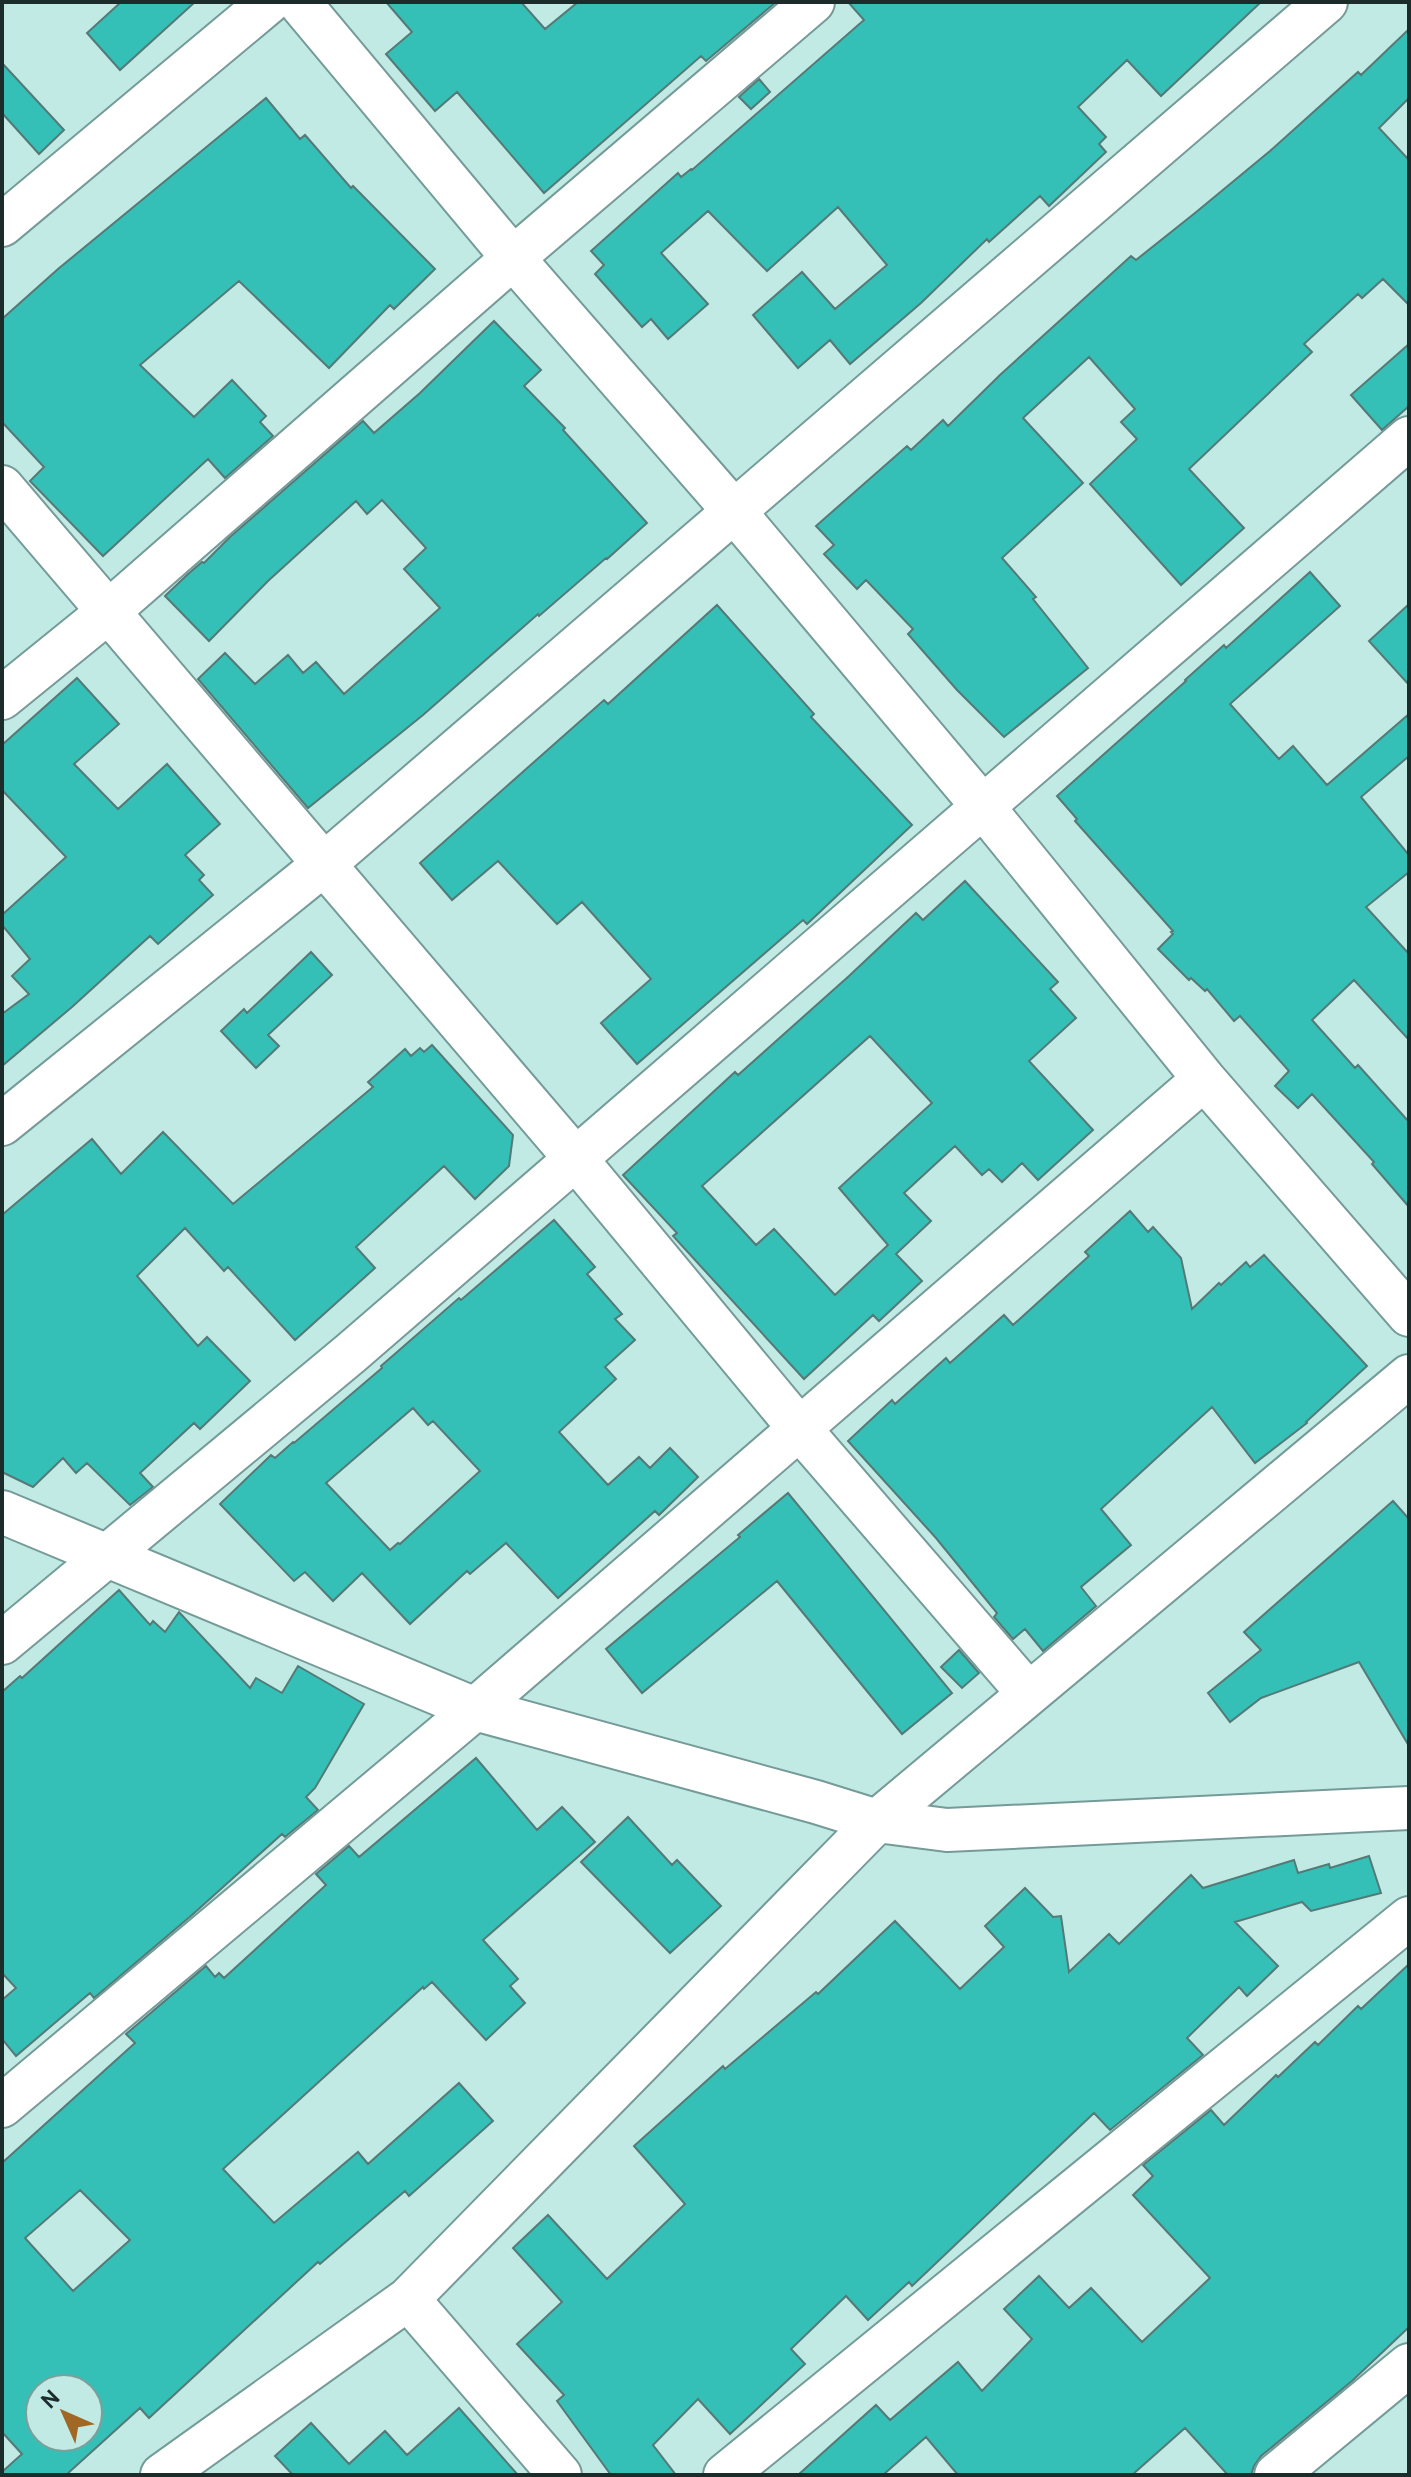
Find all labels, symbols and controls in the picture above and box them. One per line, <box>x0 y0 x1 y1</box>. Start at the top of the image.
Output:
north arrow <box>24 2373 104 2453</box>
text: N <box>36 2385 67 2416</box>

